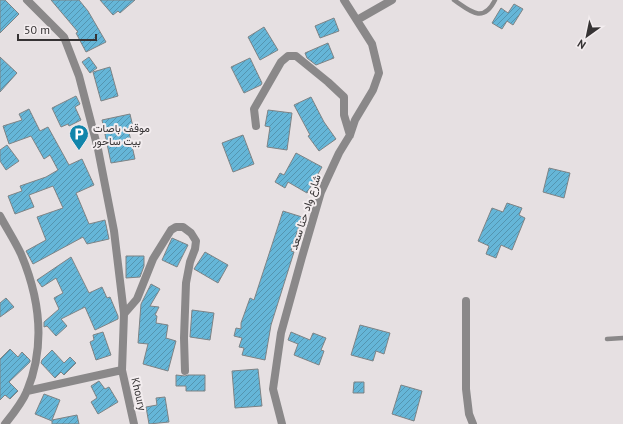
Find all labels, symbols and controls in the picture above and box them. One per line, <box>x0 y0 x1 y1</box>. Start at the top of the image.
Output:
scale bar <box>18 16 96 42</box>
north arrow <box>567 16 607 56</box>
text: 50 m <box>24 22 50 37</box>
text: N <box>575 37 588 52</box>
place label: موقف باصات بيت ساحور <box>92 121 150 148</box>
parking icon: موقف باصات بيت ساحور <box>68 123 90 151</box>
street label: شارع واد حنا سعد <box>286 172 325 252</box>
street label: Khoury <box>128 376 150 413</box>

